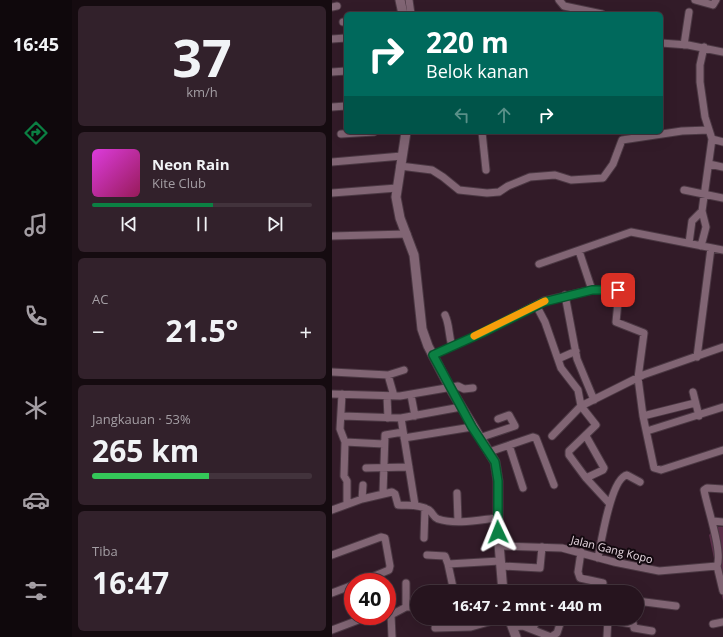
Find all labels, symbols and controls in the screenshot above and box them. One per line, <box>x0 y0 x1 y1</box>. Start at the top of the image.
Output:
text: 37 <box>172 21 232 92</box>
text: 220 m <box>426 23 509 61</box>
icon: right <box>360 28 412 80</box>
text: 16:45 <box>13 32 59 56</box>
text: Belok kanan <box>426 59 529 83</box>
text: km/h <box>186 83 218 101</box>
icon: left <box>451 104 473 126</box>
icon: ahead <box>493 104 515 126</box>
icon: right <box>535 104 557 126</box>
icon: directions <box>22 119 50 147</box>
text: Neon Rain <box>152 154 230 174</box>
text: Kite Club <box>152 174 206 192</box>
icon: music <box>22 211 50 239</box>
icon: previous <box>118 213 140 235</box>
icon: pause <box>191 213 213 235</box>
icon: next <box>264 213 286 235</box>
pin <box>601 273 635 307</box>
icon: arrive <box>607 279 629 301</box>
text: AC <box>92 290 108 308</box>
icon: phone <box>22 302 50 330</box>
text: 21.5° <box>166 310 238 351</box>
text: − <box>92 316 105 346</box>
text: + <box>299 316 312 346</box>
icon: climate <box>22 394 50 422</box>
text: Jangkauan · 53% <box>92 410 191 428</box>
text: 265 km <box>92 430 199 471</box>
icon: car <box>22 486 50 514</box>
position arrow <box>477 511 519 553</box>
street label: Jalan Gang Kopo <box>568 531 655 567</box>
text: Tiba <box>92 542 118 560</box>
text: 16:47 <box>92 562 169 603</box>
speed limit sign: 40 <box>344 573 396 625</box>
icon: filters <box>22 577 50 605</box>
text: 16:47 · 2 mnt · 440 m <box>452 595 602 615</box>

